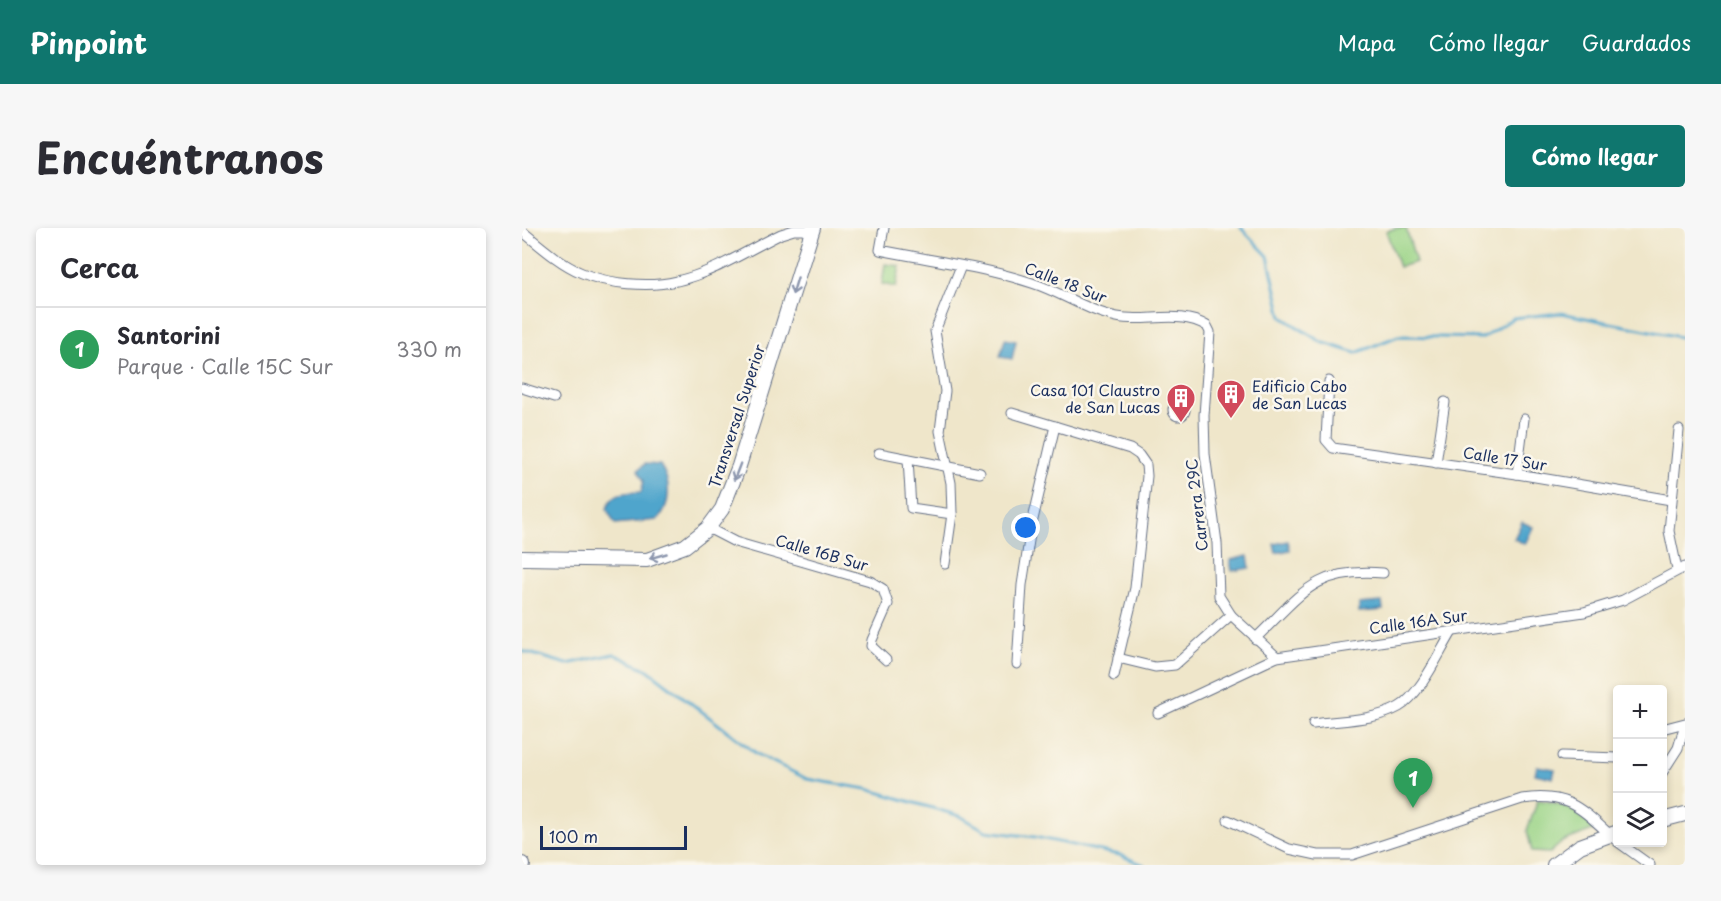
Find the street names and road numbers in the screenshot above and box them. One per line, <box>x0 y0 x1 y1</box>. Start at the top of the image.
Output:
street label: Calle 18 Sur <box>1021 256 1111 308</box>
street label: Transversal Superior <box>702 341 770 491</box>
street label: Calle 17 Sur <box>1461 440 1549 476</box>
street label: Carrera 29C <box>1179 457 1213 553</box>
street label: Calle 16B Sur <box>773 528 871 576</box>
street label: Calle 16A Sur <box>1367 603 1469 639</box>

